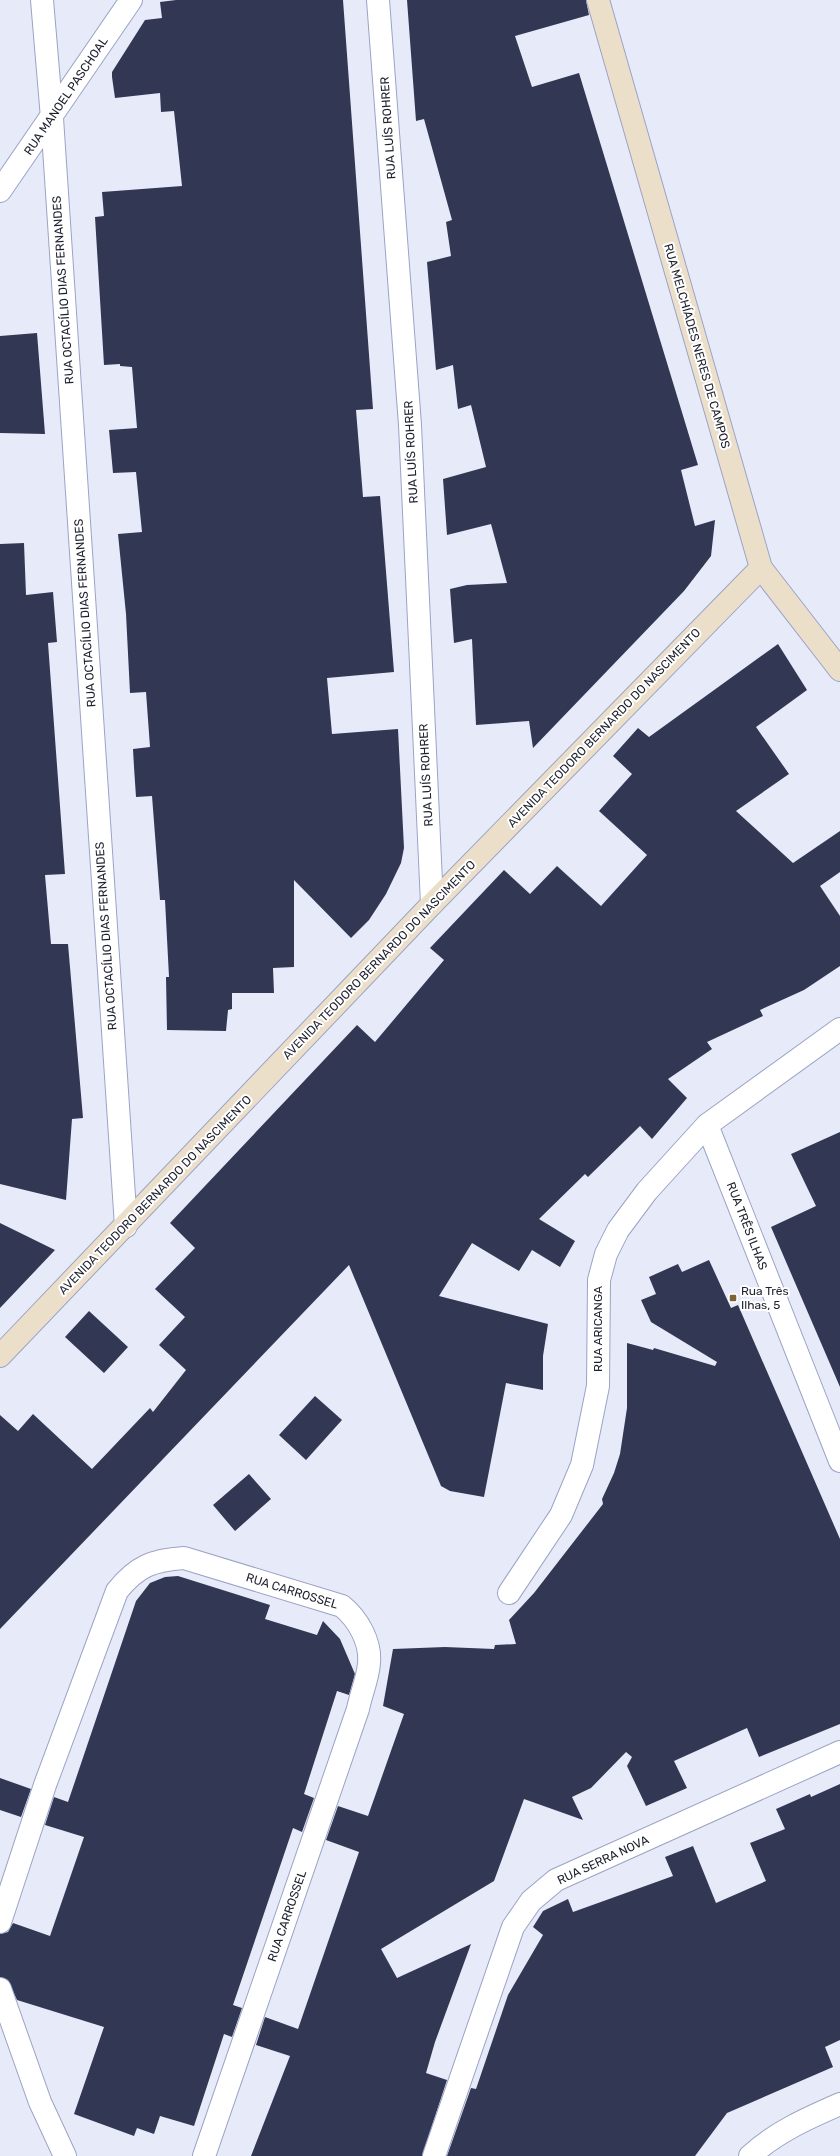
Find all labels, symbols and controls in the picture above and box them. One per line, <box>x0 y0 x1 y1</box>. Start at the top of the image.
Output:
street label: RUA MANOEL PASCHOAL <box>21 34 111 158</box>
street label: RUA LUÍS ROHRER <box>377 76 399 180</box>
street label: RUA OCTACÍLIO DIAS FERNANDES <box>49 195 77 385</box>
street label: RUA MELCHÍADES NERES DE CAMPOS <box>661 242 733 450</box>
street label: RUA LUÍS ROHRER <box>401 400 421 504</box>
street label: RUA OCTACÍLIO DIAS FERNANDES <box>71 518 99 708</box>
street label: AVENIDA TEODORO BERNARDO DO NASCIMENTO <box>505 626 703 830</box>
street label: RUA LUÍS ROHRER <box>416 723 436 827</box>
street label: RUA OCTACÍLIO DIAS FERNANDES <box>92 841 120 1031</box>
street label: AVENIDA TEODORO BERNARDO DO NASCIMENTO <box>280 858 478 1062</box>
street label: AVENIDA TEODORO BERNARDO DO NASCIMENTO <box>56 1093 254 1297</box>
street label: RUA TRÊS ILHAS <box>724 1180 770 1272</box>
place label: Rua Três Ilhas, 5 <box>741 1284 789 1312</box>
street label: RUA ARICANGA <box>591 1286 605 1372</box>
marker: Rua Três Ilhas, 5 <box>728 1293 738 1303</box>
street label: RUA CARROSSEL <box>244 1570 340 1612</box>
street label: RUA SERRA NOVA <box>555 1833 651 1887</box>
street label: RUA CARROSSEL <box>265 1868 309 1963</box>

